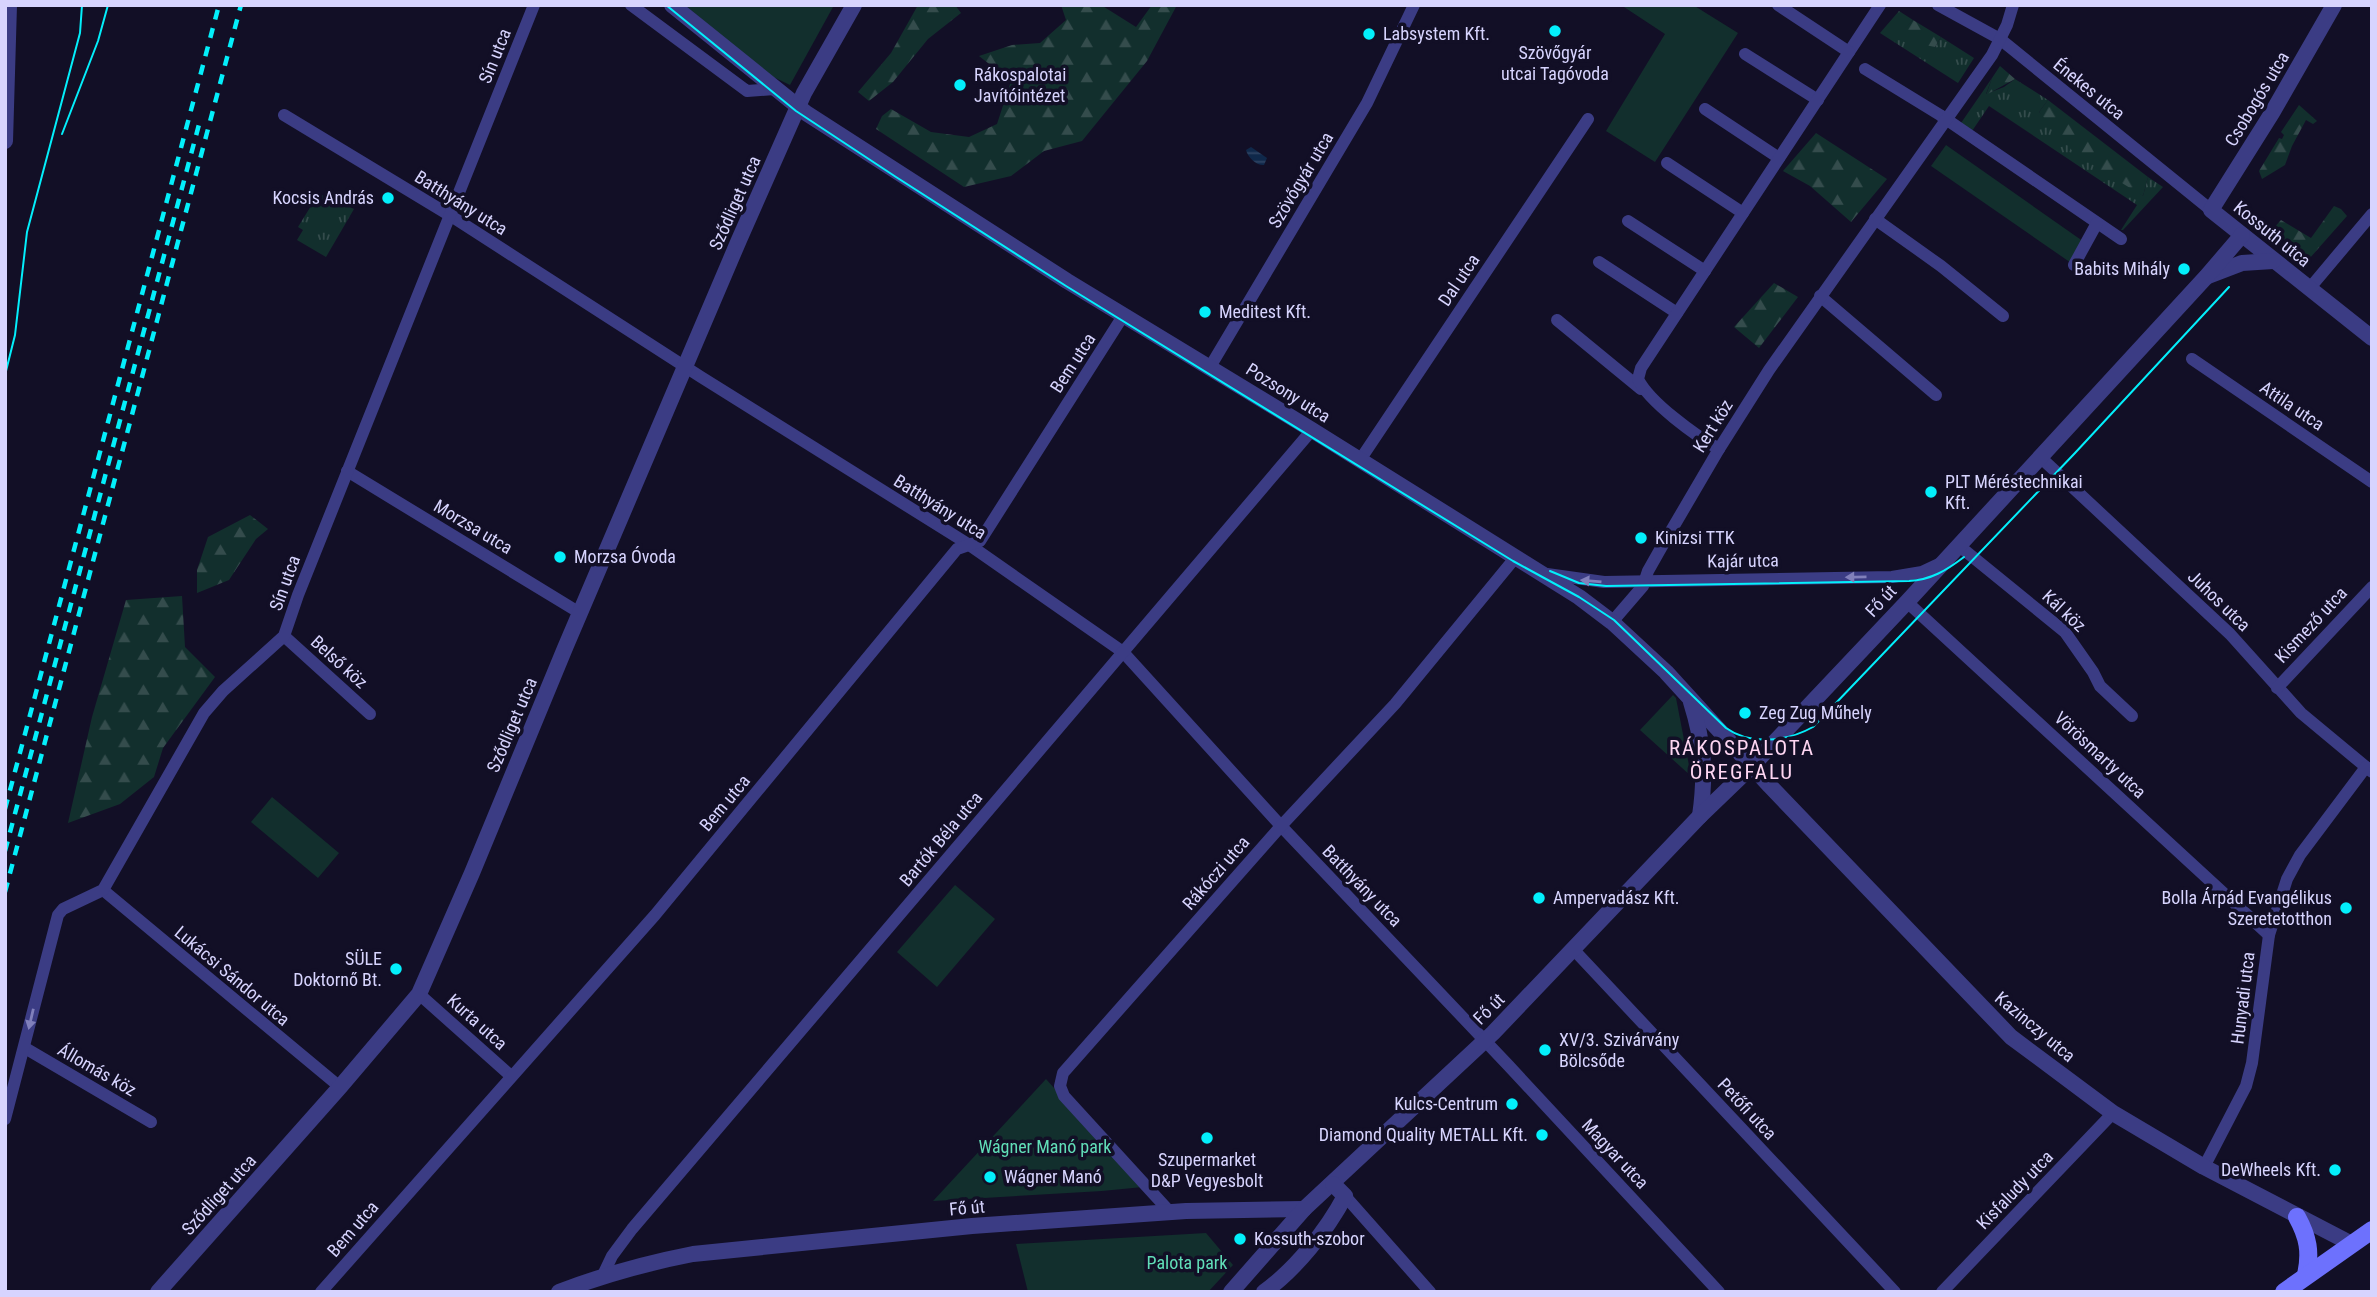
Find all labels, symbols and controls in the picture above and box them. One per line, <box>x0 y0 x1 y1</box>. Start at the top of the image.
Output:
place label: Labsystem Kft. <box>1383 23 1490 44</box>
marker: Szövőgyár utcai Tagóvoda <box>1547 23 1563 39</box>
street label: Sín utca <box>474 25 515 86</box>
marker: Labsystem Kft. <box>1361 26 1377 42</box>
place label: Szövőgyár utcai Tagóvoda <box>1501 42 1609 84</box>
street label: Csobogós utca <box>2220 48 2293 150</box>
street label: Énekes utca <box>2049 53 2129 124</box>
place label: Rákospalotai Javítóintézet <box>974 64 1066 106</box>
marker: Rákospalotai Javítóintézet <box>952 77 968 93</box>
street label: Szövőgyár utca <box>1264 128 1337 231</box>
street label: Sződliget utca <box>704 152 765 253</box>
street label: Batthyány utca <box>411 166 511 239</box>
place label: Kocsis András <box>272 187 374 208</box>
marker: Kocsis András <box>380 190 396 206</box>
street label: Kossuth utca <box>2230 196 2315 271</box>
street label: Dal utca <box>1434 250 1484 310</box>
place label: Babits Mihály <box>2074 258 2170 279</box>
marker: Babits Mihály <box>2176 261 2192 277</box>
place label: Meditest Kft. <box>1219 301 1311 322</box>
marker: Meditest Kft. <box>1197 304 1213 320</box>
street label: Bem utca <box>1046 329 1100 397</box>
street label: Pozsony utca <box>1242 358 1334 427</box>
street label: Attila utca <box>2256 377 2328 435</box>
street label: Kert köz <box>1688 395 1737 456</box>
street label: Batthyány utca <box>890 470 990 543</box>
place label: PLT Méréstechnikai Kft. <box>1945 471 2083 513</box>
marker: PLT Méréstechnikai Kft. <box>1923 484 1939 500</box>
street label: Morzsa utca <box>430 495 516 558</box>
place label: Kinizsi TTK <box>1655 527 1735 548</box>
marker: Kinizsi TTK <box>1633 530 1649 546</box>
place label: Morzsa Óvoda <box>574 546 676 567</box>
marker: Morzsa Óvoda <box>552 549 568 565</box>
street label: Kajár utca <box>1707 549 1779 572</box>
street label: Sín utca <box>265 552 304 613</box>
street label: Juhos utca <box>2184 566 2255 635</box>
one-way arrow <box>1845 572 1867 583</box>
one-way arrow <box>1580 575 1602 586</box>
street label: Fő út <box>1861 580 1900 621</box>
street label: Kismező utca <box>2270 582 2351 667</box>
street label: Kál köz <box>2038 585 2090 636</box>
street label: Belső köz <box>307 631 372 692</box>
street label: Sződliget utca <box>482 674 541 775</box>
place label: Zeg Zug Műhely <box>1759 702 1872 723</box>
marker: Zeg Zug Műhely <box>1737 705 1753 721</box>
street label: Vörösmarty utca <box>2050 707 2150 802</box>
district label: RÁKOSPALOTA ÖREGFALU <box>1669 736 1815 784</box>
street label: Bem utca <box>695 770 754 835</box>
street label: Bartók Béla utca <box>895 787 986 890</box>
street label: Rákóczi utca <box>1178 832 1253 914</box>
street label: Batthyány utca <box>1318 841 1406 931</box>
place label: Ampervadász Kft. <box>1553 887 1679 908</box>
place label: Bolla Árpád Evangélikus Szeretetotthon <box>2161 887 2332 929</box>
marker: Ampervadász Kft. <box>1531 890 1547 906</box>
marker: Bolla Árpád Evangélikus Szeretetotthon <box>2338 900 2354 916</box>
street label: Lukácsi Sándor utca <box>171 921 294 1030</box>
place label: SÜLE Doktornő Bt. <box>293 948 382 990</box>
street label: Hunyadi utca <box>2226 951 2259 1045</box>
marker: SÜLE Doktornő Bt. <box>388 961 404 977</box>
street label: Kazinczy utca <box>1991 987 2080 1066</box>
street label: Kurta utca <box>443 989 512 1054</box>
street label: Fő út <box>1469 989 1509 1029</box>
one-way arrow <box>25 1008 36 1030</box>
place label: XV/3. Szivárvány Bölcsőde <box>1559 1029 1680 1071</box>
street label: Állomás köz <box>54 1039 140 1100</box>
marker: XV/3. Szivárvány Bölcsőde <box>1537 1042 1553 1058</box>
street label: Petőfi utca <box>1714 1074 1781 1144</box>
place label: Kulcs-Centrum <box>1394 1093 1498 1114</box>
marker: Kulcs-Centrum <box>1504 1096 1520 1112</box>
street label: Magyar utca <box>1578 1114 1653 1193</box>
place label: Diamond Quality METALL Kft. <box>1319 1124 1528 1145</box>
marker: Diamond Quality METALL Kft. <box>1534 1127 1550 1143</box>
marker: Szupermarket D&P Vegyesbolt <box>1199 1130 1215 1146</box>
park label: Wágner Manó park <box>979 1136 1111 1157</box>
street label: Kisfaludy utca <box>1972 1146 2057 1233</box>
place label: Szupermarket D&P Vegyesbolt <box>1151 1149 1263 1191</box>
street label: Sződliget utca <box>177 1150 260 1239</box>
place label: DeWheels Kft. <box>2221 1159 2321 1180</box>
marker: DeWheels Kft. <box>2327 1162 2343 1178</box>
place label: Wágner Manó <box>1004 1166 1102 1187</box>
marker: Wágner Manó <box>982 1169 998 1185</box>
street label: Fő út <box>948 1195 986 1220</box>
street label: Bem utca <box>323 1197 382 1261</box>
place label: Kossuth-szobor <box>1254 1228 1365 1249</box>
marker: Kossuth-szobor <box>1232 1231 1248 1247</box>
park label: Palota park <box>1147 1252 1227 1273</box>

